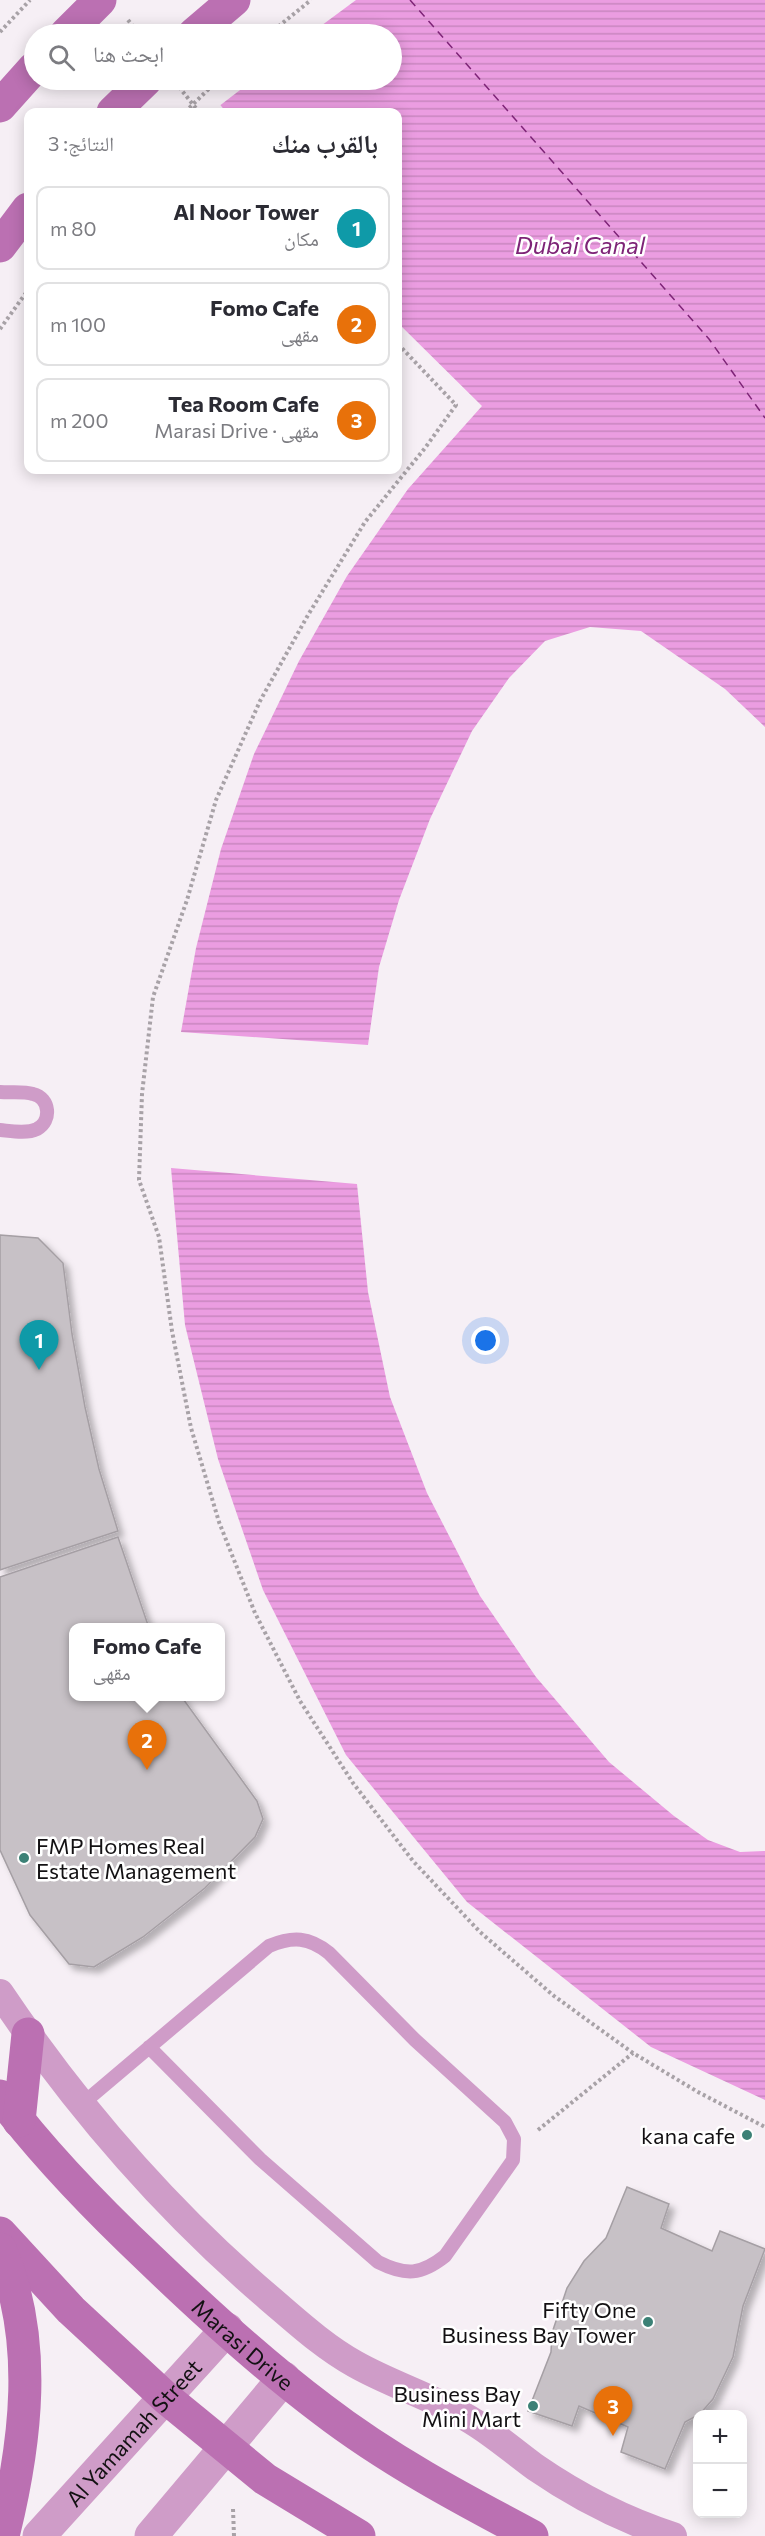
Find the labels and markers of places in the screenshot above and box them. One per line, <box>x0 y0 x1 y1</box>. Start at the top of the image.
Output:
pin: 1 <box>20 1320 58 1370</box>
pin: 2 <box>128 1720 166 1770</box>
place label: FMP Homes Real Estate Management <box>36 1832 236 1884</box>
marker: FMP Homes Real Estate Management <box>17 1851 31 1865</box>
place label: kana cafe <box>641 2122 735 2149</box>
marker: kana cafe <box>740 2128 754 2142</box>
place label: Fifty One Business Bay Tower <box>442 2296 636 2348</box>
marker: Fifty One Business Bay Tower <box>641 2315 655 2329</box>
place label: Business Bay Mini Mart <box>394 2380 521 2432</box>
pin: 3 <box>594 2386 632 2436</box>
marker: Business Bay Mini Mart <box>526 2399 540 2413</box>

